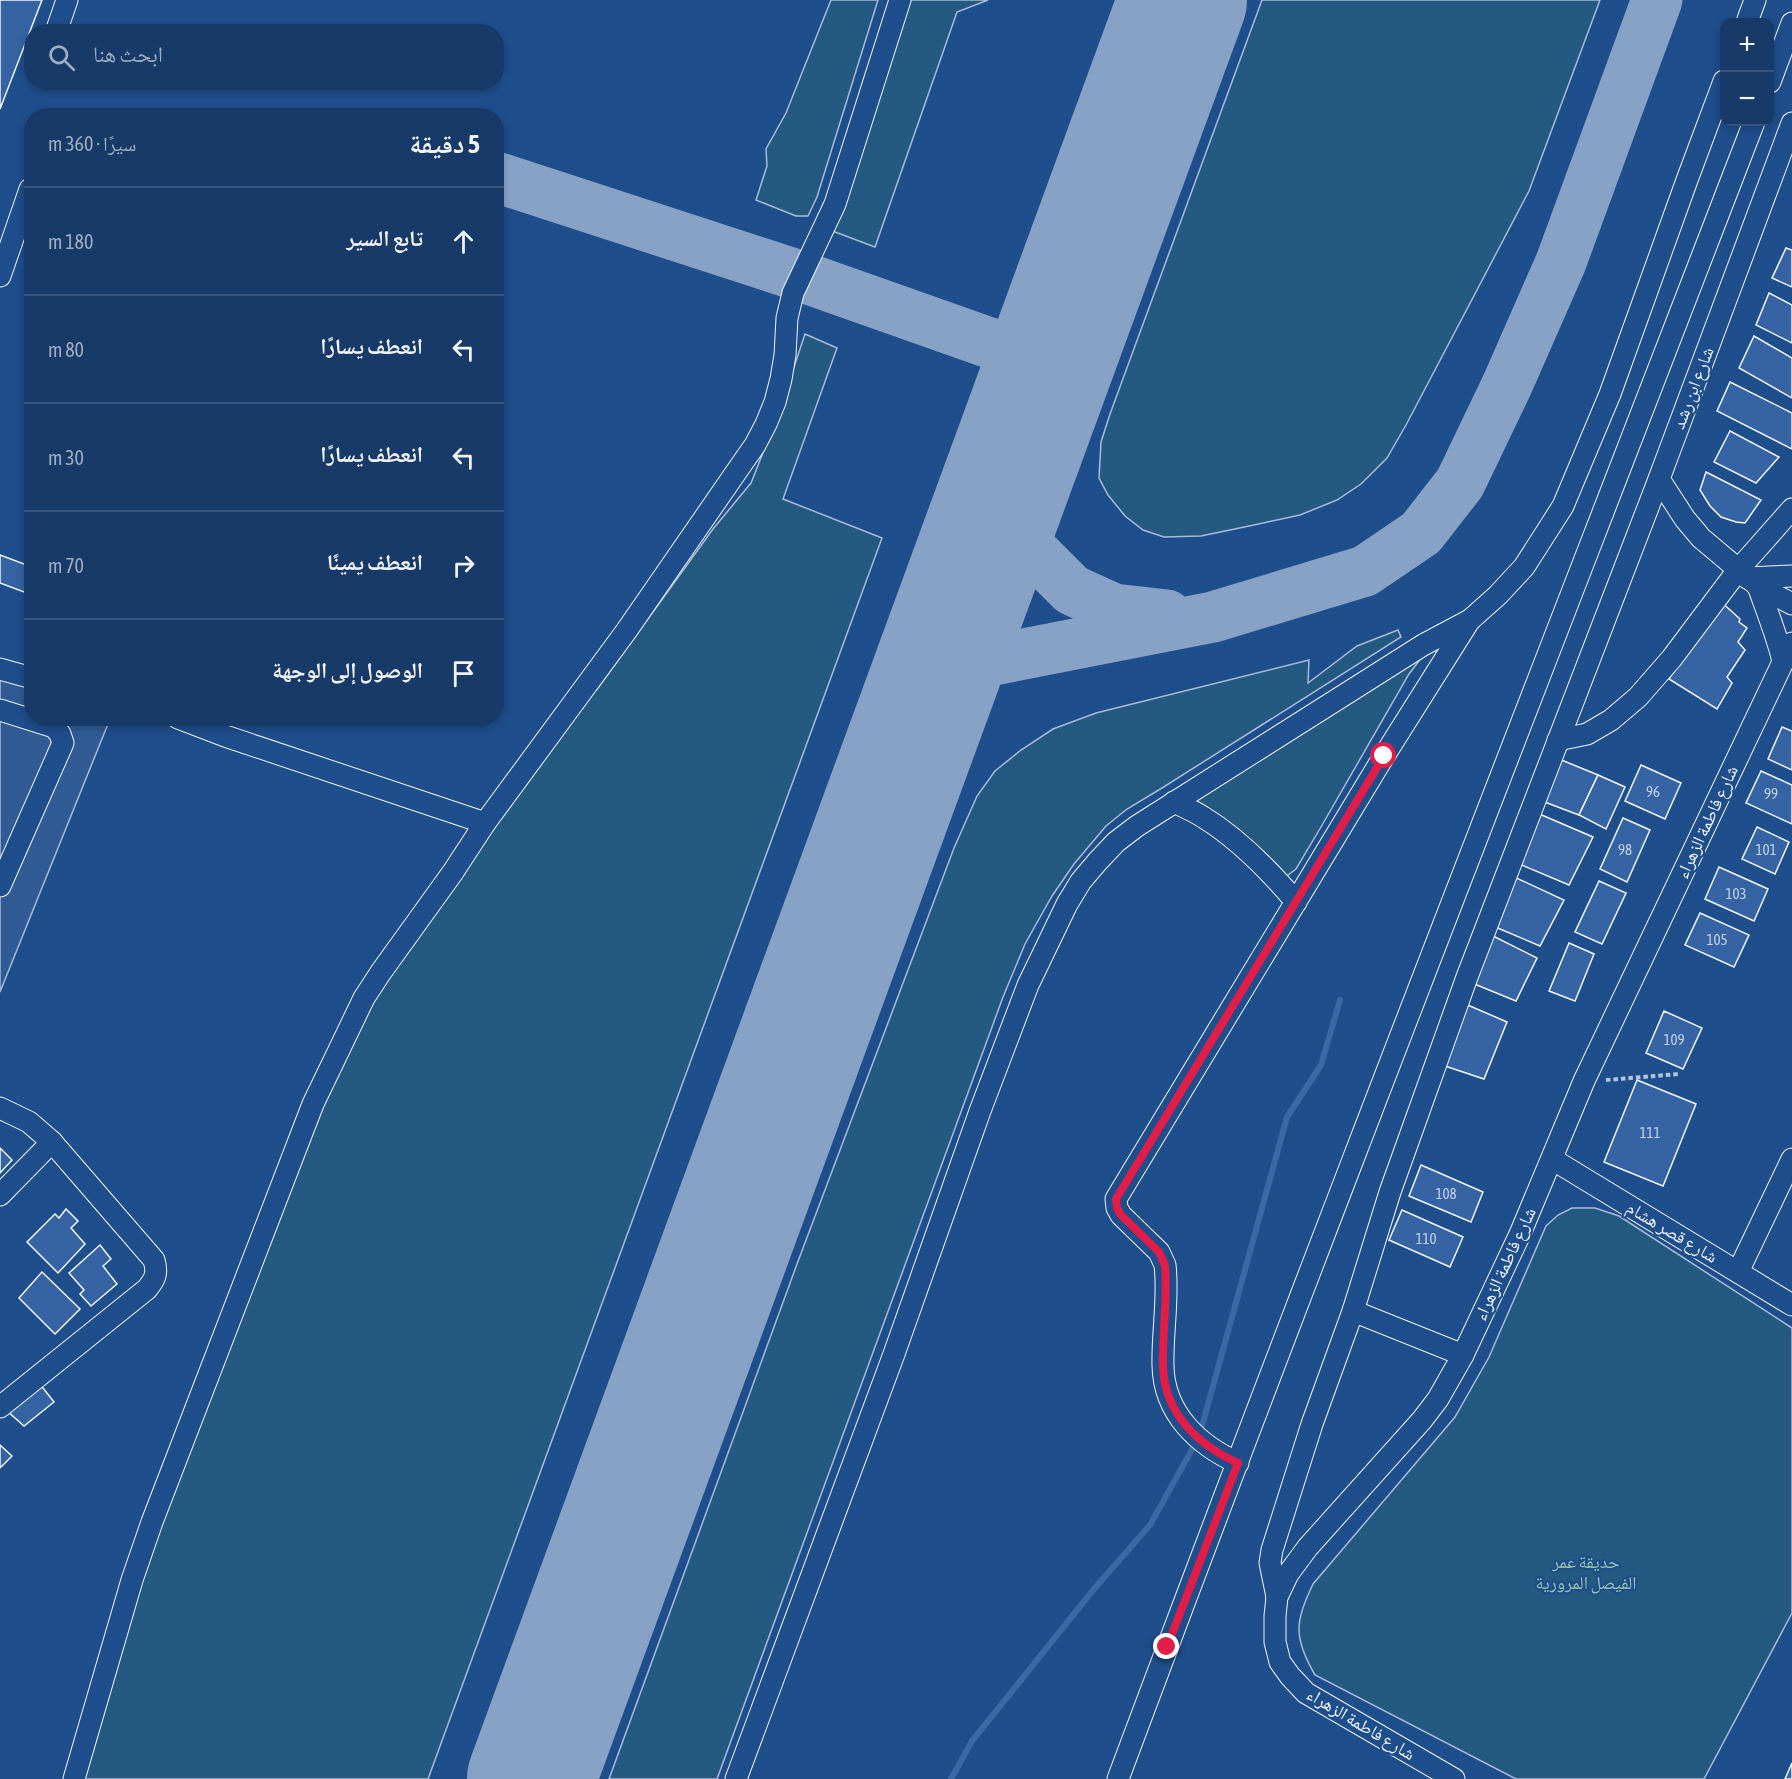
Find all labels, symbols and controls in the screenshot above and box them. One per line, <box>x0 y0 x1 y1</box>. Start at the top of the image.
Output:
map controls <box>1720 18 1774 126</box>
button: + <box>1720 18 1774 72</box>
search box <box>24 24 504 90</box>
icon: search <box>45 41 78 74</box>
text: ابحث هنا <box>93 41 163 67</box>
button: − <box>1720 72 1774 126</box>
text: 5 دقيقة <box>410 129 480 159</box>
text: سيرًا · 360 m <box>48 132 136 155</box>
text: تابع السير <box>347 225 423 251</box>
icon: ahead <box>447 225 480 258</box>
text: 180 m <box>48 230 93 253</box>
text: انعطف يسارًا <box>320 333 423 359</box>
icon: left <box>447 333 480 366</box>
text: 80 m <box>48 338 84 361</box>
street label: شارع ابن رشد <box>1667 344 1719 432</box>
text: انعطف يسارًا <box>320 441 423 467</box>
icon: left <box>447 441 480 474</box>
text: 30 m <box>48 446 84 469</box>
text: انعطف يمينًا <box>327 549 423 575</box>
icon: right <box>447 549 480 582</box>
text: 70 m <box>48 554 84 577</box>
text: الوصول إلى الوجهة <box>272 657 423 683</box>
icon: arrive <box>447 657 480 690</box>
route start <box>1370 742 1396 768</box>
street label: شارع فاطمة الزهراء <box>1671 762 1743 882</box>
house number: 96 <box>1646 783 1660 800</box>
house number: 99 <box>1764 785 1778 802</box>
house number: 98 <box>1618 841 1632 858</box>
house number: 101 <box>1755 841 1777 858</box>
house number: 103 <box>1725 885 1747 902</box>
house number: 105 <box>1706 931 1728 948</box>
house number: 109 <box>1663 1031 1685 1048</box>
house number: 111 <box>1639 1124 1661 1141</box>
house number: 108 <box>1435 1185 1457 1202</box>
street label: شارع قصر هشام <box>1622 1196 1722 1269</box>
street label: شارع فاطمة الزهراء <box>1469 1204 1541 1324</box>
house number: 110 <box>1415 1230 1437 1247</box>
park label: حديقة عمر الفيصل المرورية <box>1535 1551 1637 1594</box>
route end <box>1153 1633 1179 1659</box>
street label: شارع فاطمة الزهراء <box>1303 1683 1419 1765</box>

